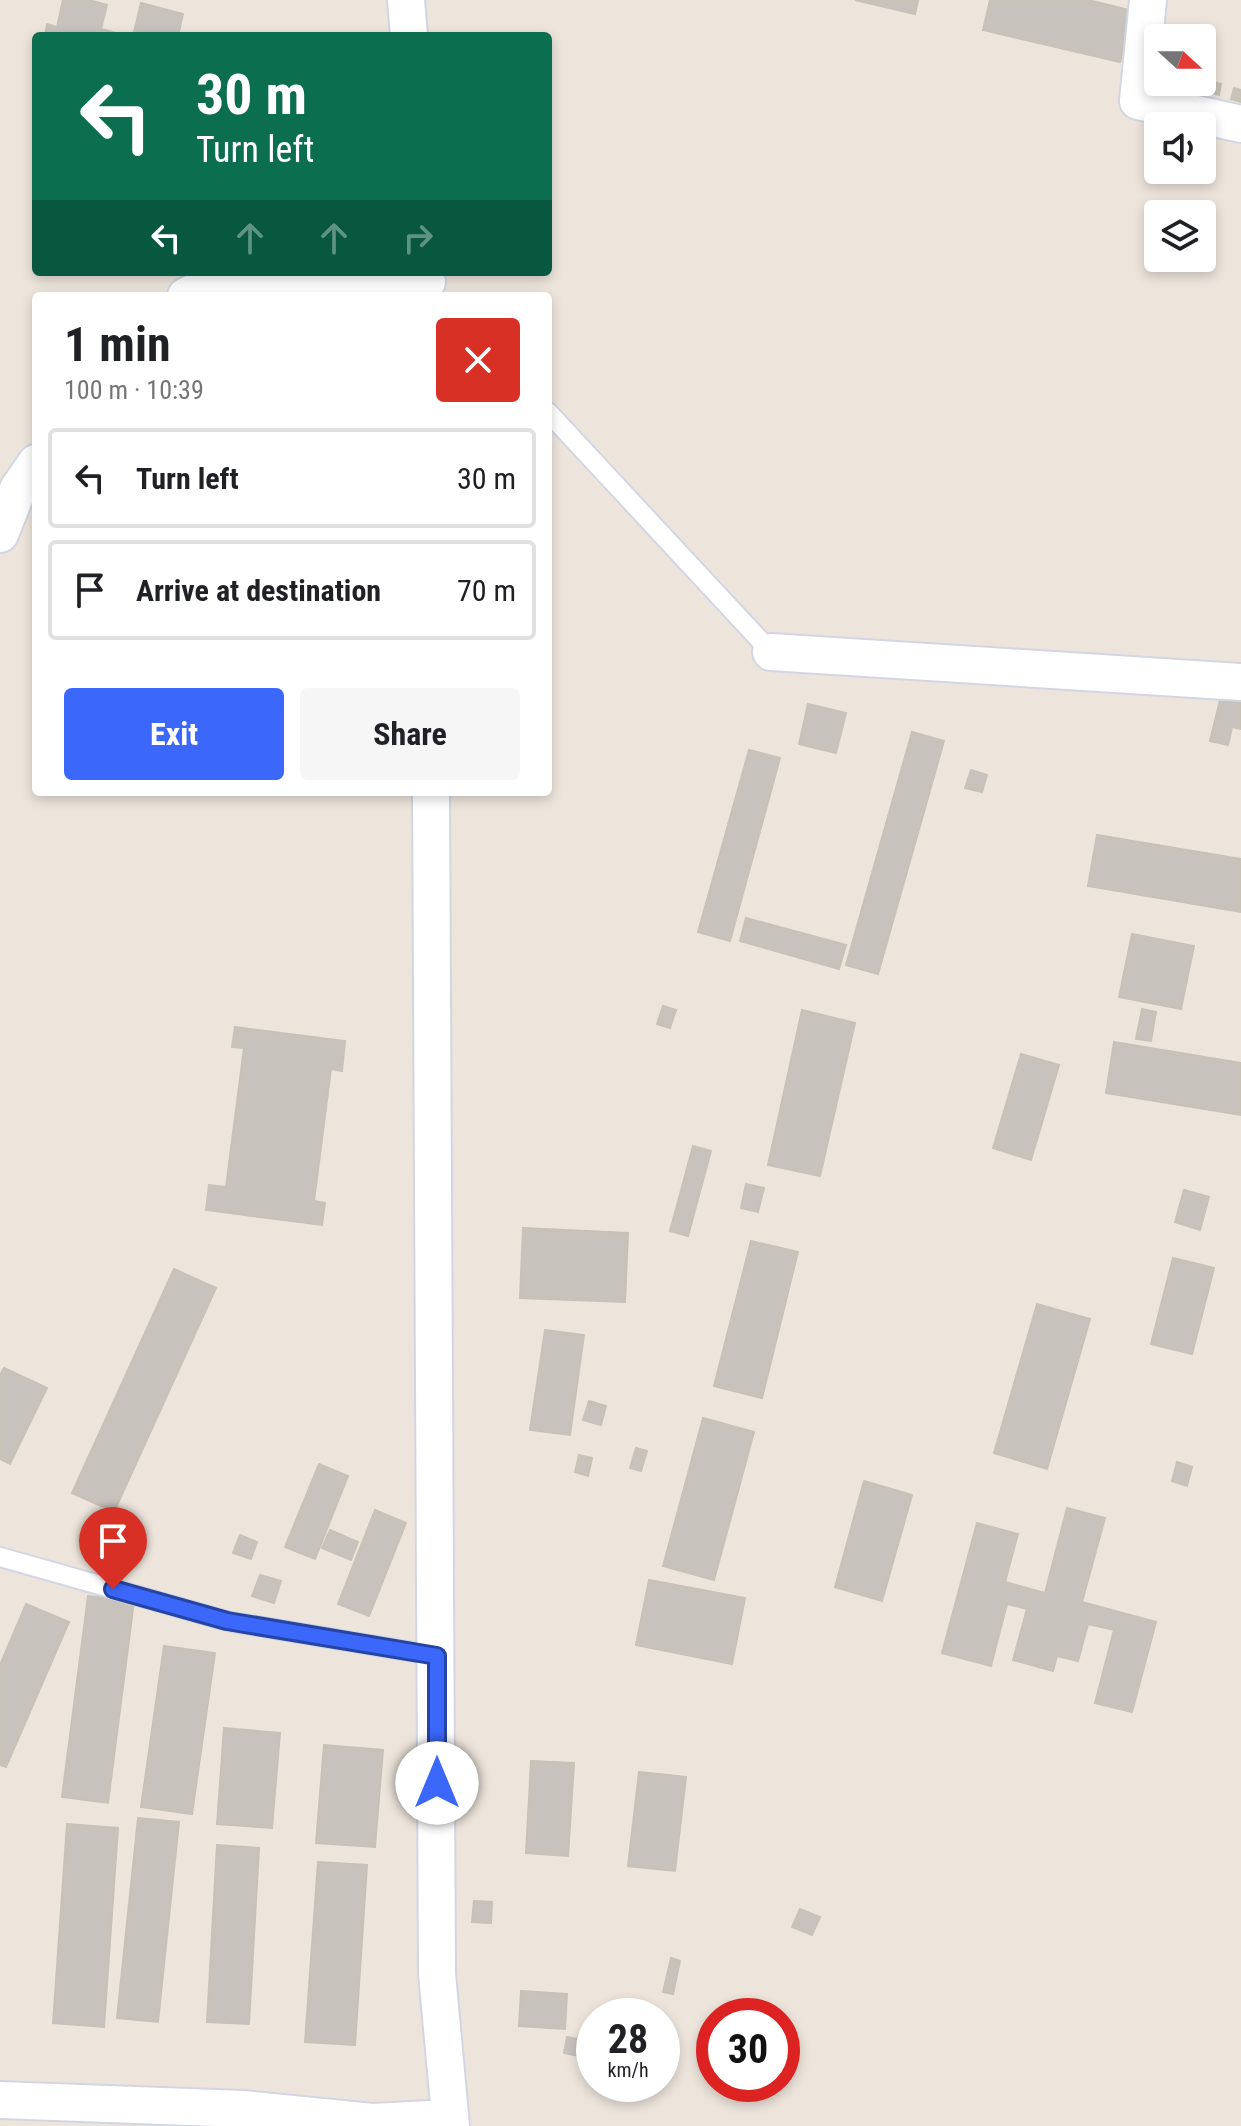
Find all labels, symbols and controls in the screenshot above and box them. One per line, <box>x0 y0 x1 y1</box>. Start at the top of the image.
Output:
north arrow <box>1144 24 1216 96</box>
map controls <box>1144 24 1216 272</box>
text: 30 m <box>196 62 307 128</box>
icon: left <box>64 64 168 168</box>
button: sound <box>1144 112 1216 184</box>
text: Turn left <box>196 129 314 171</box>
button: layers <box>1144 200 1216 272</box>
icon: left <box>144 216 188 260</box>
icon: ahead <box>228 216 272 260</box>
icon: ahead <box>312 216 356 260</box>
icon: right <box>396 216 440 260</box>
text: 1 min <box>64 316 171 373</box>
button: close <box>436 318 520 402</box>
text: 100 m · 10:39 <box>64 375 204 405</box>
icon: left <box>68 456 112 500</box>
text: Turn left <box>136 461 239 496</box>
text: 30 m <box>457 461 516 496</box>
icon: arrive <box>68 568 112 612</box>
text: Arrive at destination <box>136 573 381 608</box>
text: 70 m <box>457 573 516 608</box>
button: Exit <box>64 688 284 780</box>
button: Share <box>300 688 520 780</box>
pin <box>79 1507 147 1589</box>
icon: arrive <box>91 1519 135 1563</box>
position arrow <box>395 1741 479 1825</box>
speed limit sign: 30 <box>696 1998 800 2102</box>
text: 28 <box>608 2016 648 2063</box>
text: km/h <box>607 2058 649 2082</box>

